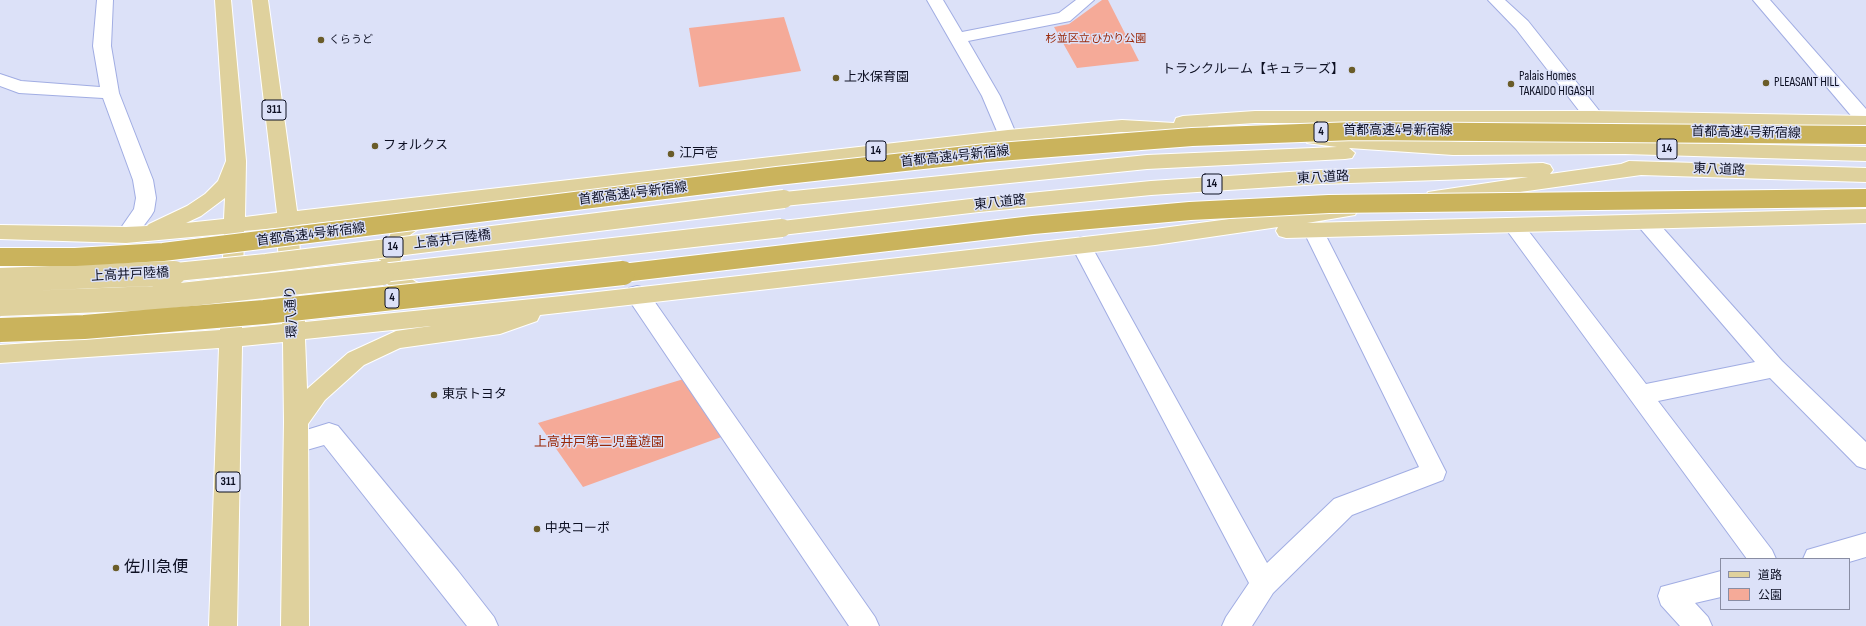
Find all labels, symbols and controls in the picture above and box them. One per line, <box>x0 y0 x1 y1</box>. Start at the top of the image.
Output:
park label: 杉並区立 ひかり公園 <box>1046 32 1146 46</box>
place label: くらうど <box>329 33 373 47</box>
marker: くらうど <box>316 35 326 45</box>
place label: トランクルーム【キュラーズ】 <box>1162 62 1344 78</box>
marker: トランクルーム【キュラーズ】 <box>1347 65 1357 75</box>
place label: Palais Homes TAKAIDO HIGASHI <box>1519 69 1594 100</box>
place label: 上水保育園 <box>844 70 909 86</box>
marker: 上水保育園 <box>831 73 841 83</box>
place label: PLEASANT HILL <box>1774 75 1839 91</box>
marker: PLEASANT HILL <box>1761 78 1771 88</box>
marker: Palais Homes TAKAIDO HIGASHI <box>1506 79 1516 89</box>
road number: 311 <box>262 100 286 120</box>
road number: 4 <box>1314 122 1328 142</box>
street label: 首都高速4号新宿線 <box>1343 123 1453 139</box>
street label: 首都高速4号新宿線 <box>1691 124 1801 142</box>
place label: フォルクス <box>383 138 448 154</box>
road number: 14 <box>1657 139 1677 159</box>
marker: フォルクス <box>370 141 380 151</box>
road number: 14 <box>866 141 886 161</box>
street label: 首都高速4号新宿線 <box>900 144 1010 170</box>
place label: 江戸壱 <box>679 146 718 162</box>
marker: 江戸壱 <box>666 149 676 159</box>
street label: 東八道路 <box>1693 161 1745 179</box>
street label: 東八道路 <box>1297 169 1349 187</box>
road number: 14 <box>1202 174 1222 194</box>
street label: 首都高速4号新宿線 <box>578 180 688 208</box>
street label: 東八道路 <box>973 193 1027 213</box>
street label: 首都高速4号新宿線 <box>256 221 366 249</box>
street label: 上高井戸陸橋 <box>412 228 492 252</box>
road number: 14 <box>383 237 403 257</box>
street label: 上高井戸陸橋 <box>91 265 169 285</box>
street label: 環八通り <box>283 286 301 338</box>
road number: 4 <box>385 288 399 308</box>
place label: 東京トヨタ <box>442 387 507 403</box>
marker: 東京トヨタ <box>429 390 439 400</box>
park label: 上高井戸第二児童遊園 <box>534 435 664 451</box>
road number: 311 <box>216 472 240 492</box>
place label: 中央コーポ <box>545 521 610 537</box>
marker: 中央コーポ <box>532 524 542 534</box>
place label: 佐川急便 <box>124 558 188 578</box>
legend <box>1720 558 1850 610</box>
marker: 佐川急便 <box>111 563 121 573</box>
text: 道路 <box>1758 568 1782 583</box>
text: 公園 <box>1758 588 1782 603</box>

